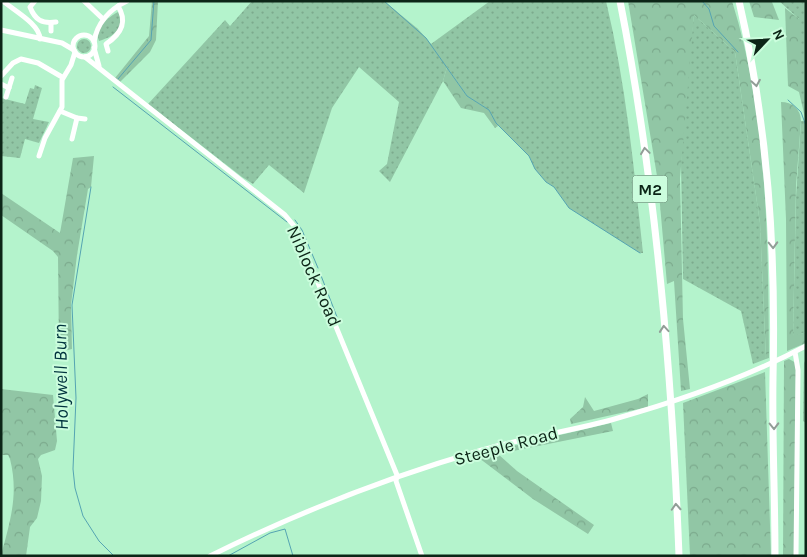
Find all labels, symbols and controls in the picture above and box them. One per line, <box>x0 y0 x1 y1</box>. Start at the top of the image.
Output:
north arrow <box>742 15 792 65</box>
text: N <box>769 27 788 43</box>
one-way arrow <box>750 79 760 88</box>
one-way arrow <box>640 146 651 154</box>
road number: M2 <box>632 175 668 202</box>
street label: Niblock Road <box>282 222 346 330</box>
one-way arrow <box>768 241 778 249</box>
water label: Holywell Burn <box>49 324 73 430</box>
one-way arrow <box>659 325 670 333</box>
street label: Steeple Road <box>452 422 560 470</box>
one-way arrow <box>769 423 779 431</box>
one-way arrow <box>671 503 682 511</box>

